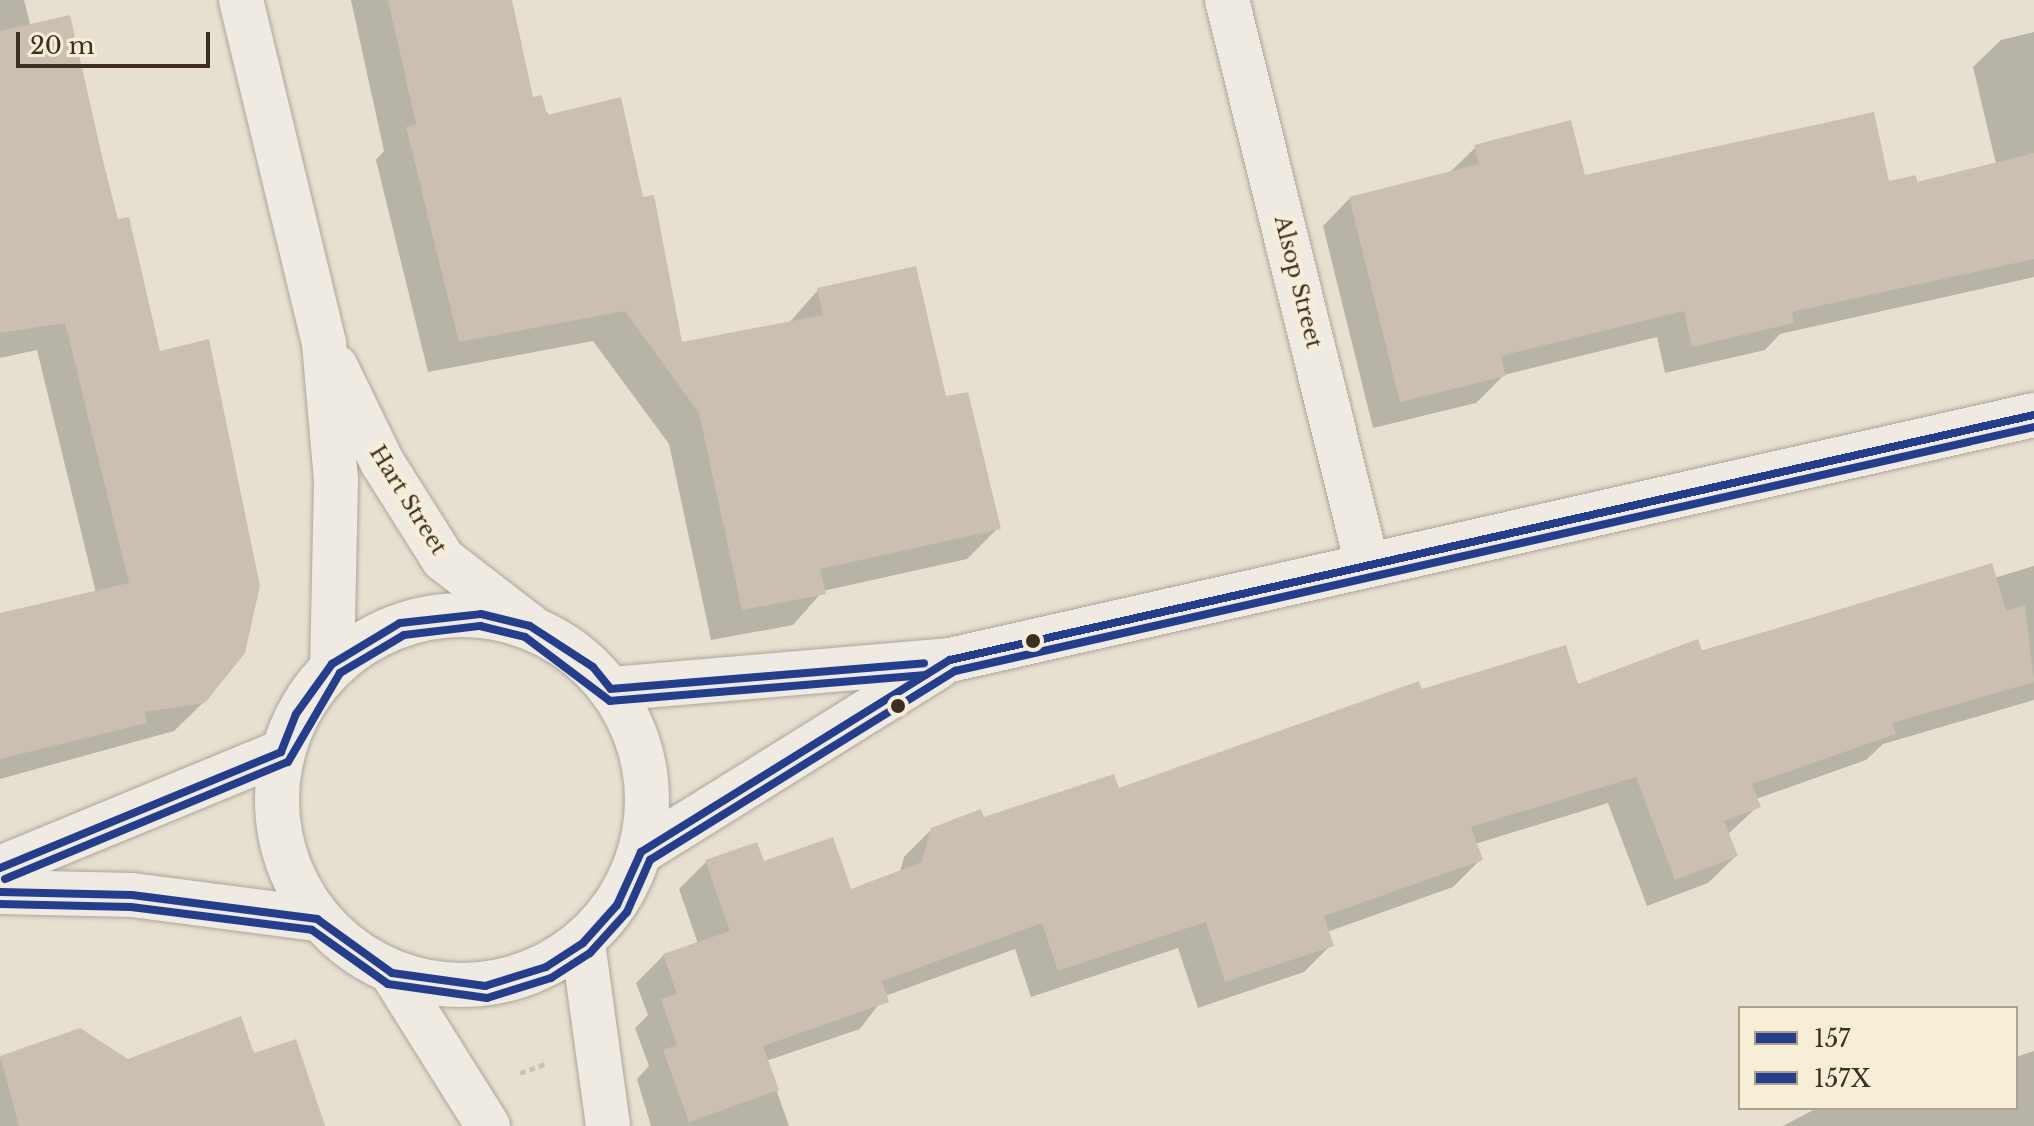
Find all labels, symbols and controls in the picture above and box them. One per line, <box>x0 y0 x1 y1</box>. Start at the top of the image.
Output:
scale bar <box>20 16 214 66</box>
text: 20 m <box>30 31 95 60</box>
street label: Alsop Street <box>1269 213 1327 351</box>
street label: Hart Street <box>364 440 452 560</box>
unlabelled marker <box>1025 633 1041 649</box>
unlabelled marker <box>890 698 906 714</box>
legend <box>1738 1006 2018 1110</box>
text: 157 <box>1814 1024 1850 1053</box>
text: 157X <box>1814 1064 1870 1093</box>

